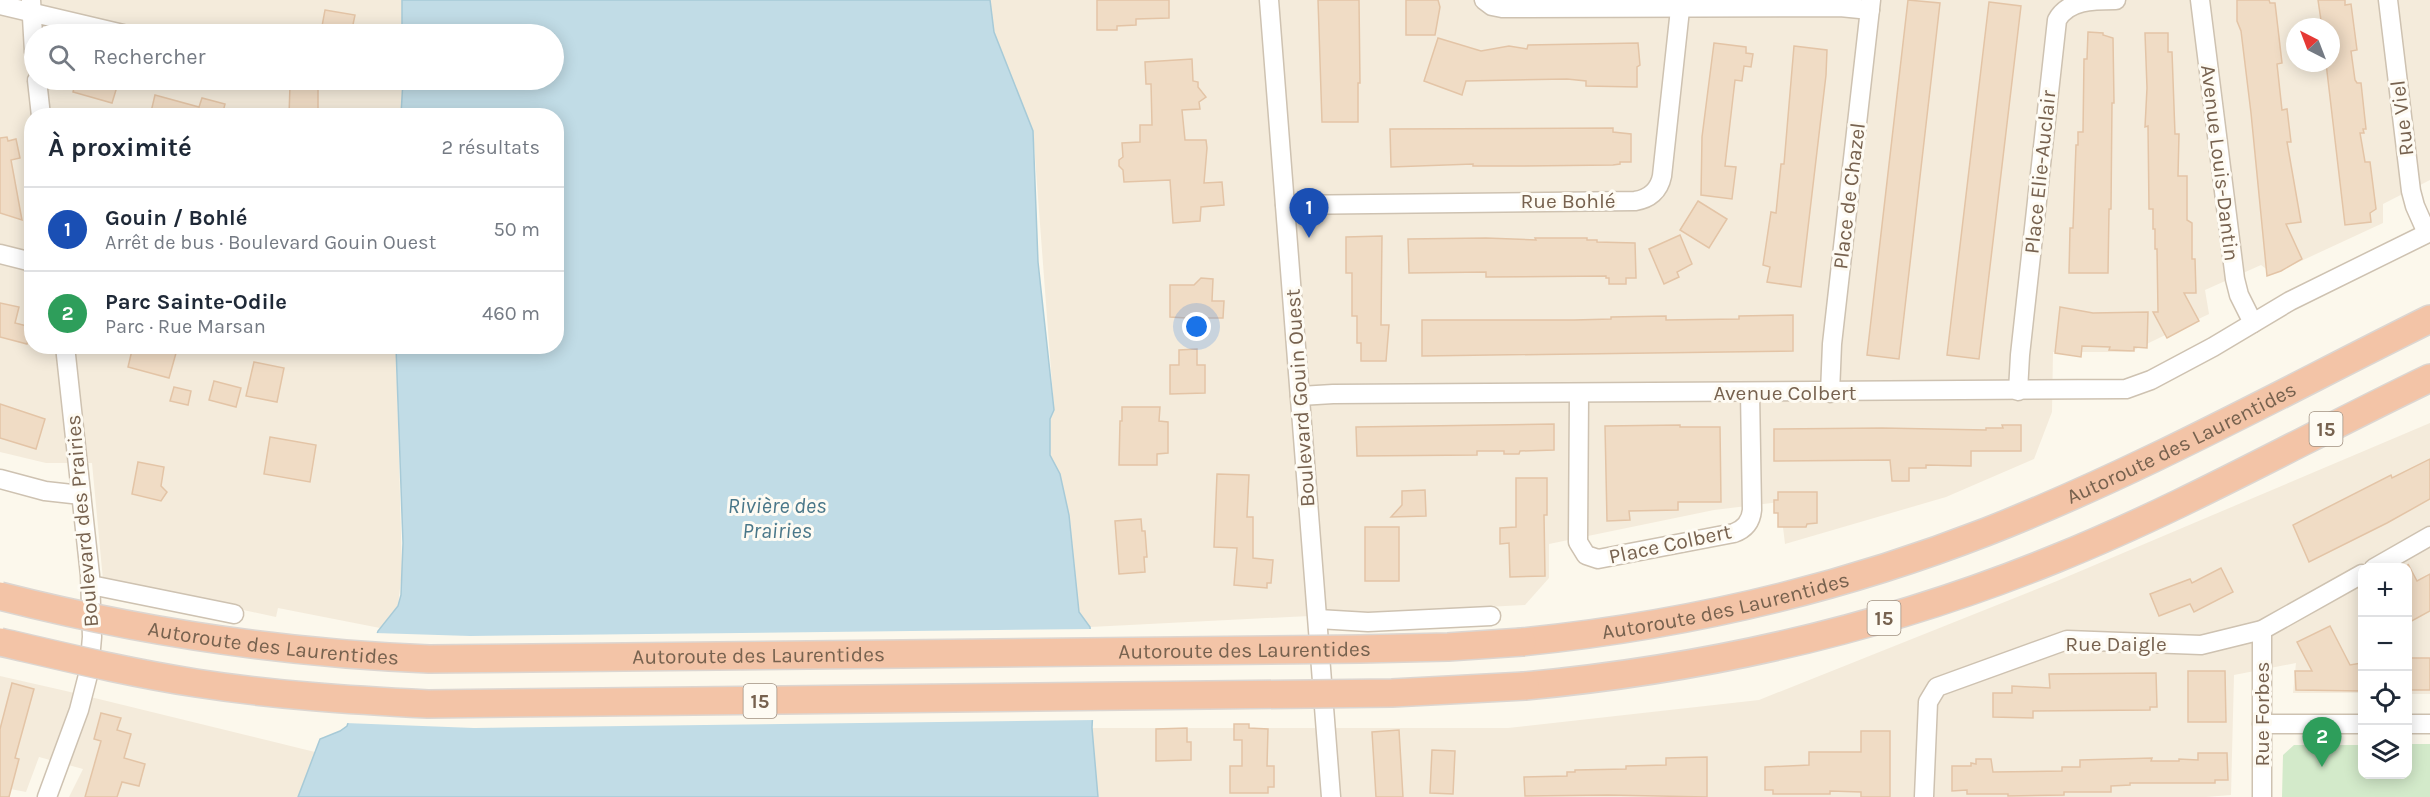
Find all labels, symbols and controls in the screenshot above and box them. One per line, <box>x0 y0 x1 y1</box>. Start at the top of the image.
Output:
north arrow <box>2286 18 2340 72</box>
search box <box>24 24 564 90</box>
icon: search <box>45 41 78 74</box>
text: Rechercher <box>93 44 206 70</box>
street label: Avenue Louis-Dantin <box>2196 63 2244 263</box>
street label: Rue Viel <box>2385 79 2419 157</box>
street label: Place Elie-Auclair <box>2019 88 2061 255</box>
street label: Place de Chazel <box>1828 121 1870 271</box>
text: À proximité <box>48 132 192 163</box>
text: 2 résultats <box>441 136 540 159</box>
pin: 1 <box>1290 188 1328 238</box>
street label: Rue Bohlé <box>1520 189 1616 213</box>
text: Gouin / Bohlé <box>105 205 247 231</box>
text: 1 <box>64 218 71 241</box>
text: 50 m <box>493 218 540 241</box>
text: Arrêt de bus · Boulevard Gouin Ouest <box>105 231 436 254</box>
street label: Boulevard Gouin Ouest <box>1280 288 1320 508</box>
text: Parc Sainte-Odile <box>105 289 287 315</box>
text: 2 <box>61 302 74 325</box>
text: 460 m <box>482 302 540 325</box>
your location <box>1182 312 1211 341</box>
text: Parc · Rue Marsan <box>105 315 266 338</box>
street label: Autoroute des Laurentides <box>2063 377 2300 509</box>
street label: Avenue Colbert <box>1713 381 1857 405</box>
road number: 15 <box>2310 412 2342 446</box>
street label: Boulevard des Prairies <box>61 414 103 628</box>
water label: Rivière des Prairies <box>728 493 826 544</box>
street label: Place Colbert <box>1607 519 1734 569</box>
map controls <box>2358 563 2412 779</box>
button: + <box>2358 563 2412 617</box>
street label: Autoroute des Laurentides <box>1600 567 1852 644</box>
road number: 15 <box>1868 601 1900 635</box>
street label: Autoroute des Laurentides <box>146 616 400 670</box>
button: − <box>2358 617 2412 671</box>
street label: Rue Daigle <box>2065 632 2167 656</box>
street label: Autoroute des Laurentides <box>1118 637 1371 664</box>
street label: Autoroute des Laurentides <box>632 642 885 669</box>
street label: Rue Forbes <box>2250 661 2274 767</box>
button: locate <box>2358 671 2412 725</box>
road number: 15 <box>744 684 777 718</box>
pin: 2 <box>2302 718 2342 767</box>
button: layers <box>2358 725 2412 779</box>

